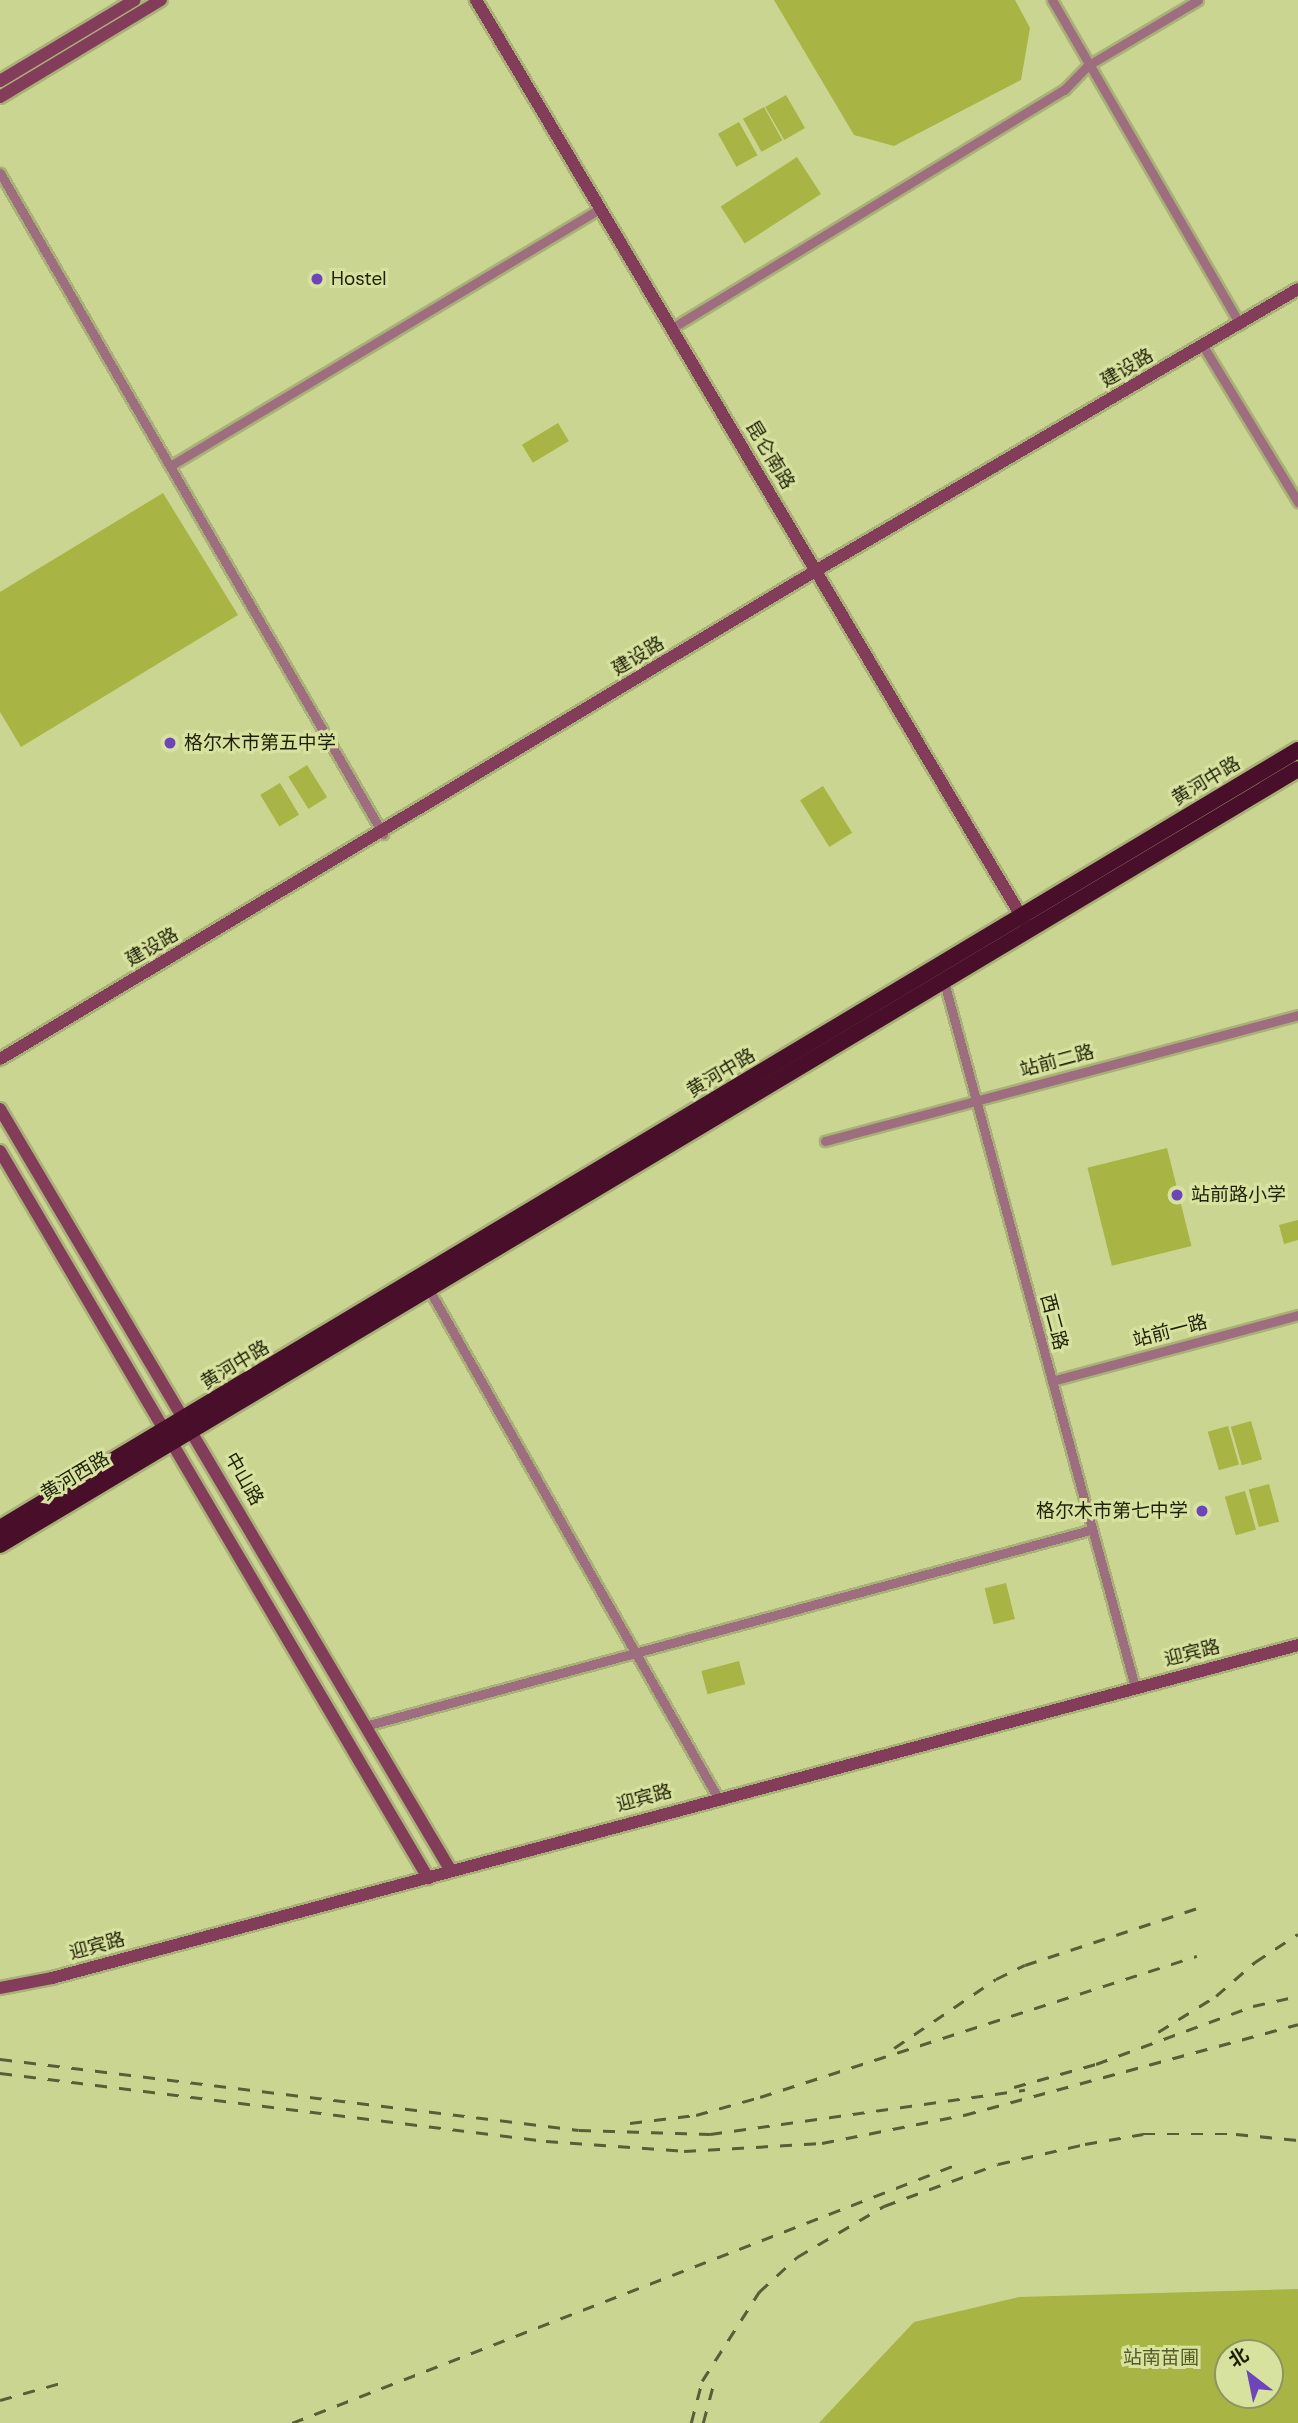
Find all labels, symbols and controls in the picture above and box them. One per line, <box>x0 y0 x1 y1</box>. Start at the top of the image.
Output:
place label: Hostel <box>331 268 387 290</box>
marker: Hostel <box>309 271 325 287</box>
street label: 建设路 <box>1097 344 1157 392</box>
street label: 昆仑南路 <box>741 417 799 493</box>
street label: 建设路 <box>608 632 668 680</box>
place label: 格尔木市第五中学 <box>184 732 336 754</box>
marker: 格尔木市第五中学 <box>162 735 178 751</box>
street label: 黄河中路 <box>1168 752 1244 810</box>
street label: 建设路 <box>122 923 182 971</box>
street label: 站前二路 <box>1017 1040 1097 1082</box>
street label: 黄河中路 <box>683 1044 759 1102</box>
place label: 站前路小学 <box>1191 1184 1286 1206</box>
marker: 站前路小学 <box>1169 1187 1185 1203</box>
street label: 西二路 <box>1036 1292 1072 1352</box>
street label: 站前一路 <box>1130 1310 1210 1352</box>
street label: 黄河中路 <box>197 1336 273 1394</box>
street label: 黄河西路 <box>37 1447 113 1505</box>
street label: 中山路 <box>220 1449 268 1509</box>
place label: 格尔木市第七中学 <box>1036 1500 1188 1522</box>
marker: 格尔木市第七中学 <box>1194 1503 1210 1519</box>
street label: 迎宾路 <box>1162 1635 1222 1671</box>
street label: 迎宾路 <box>614 1780 674 1816</box>
street label: 迎宾路 <box>67 1928 127 1964</box>
north arrow <box>1214 2339 1284 2409</box>
text: 北 <box>1224 2342 1253 2373</box>
park label: 站南苗圃 <box>1123 2347 1199 2369</box>

